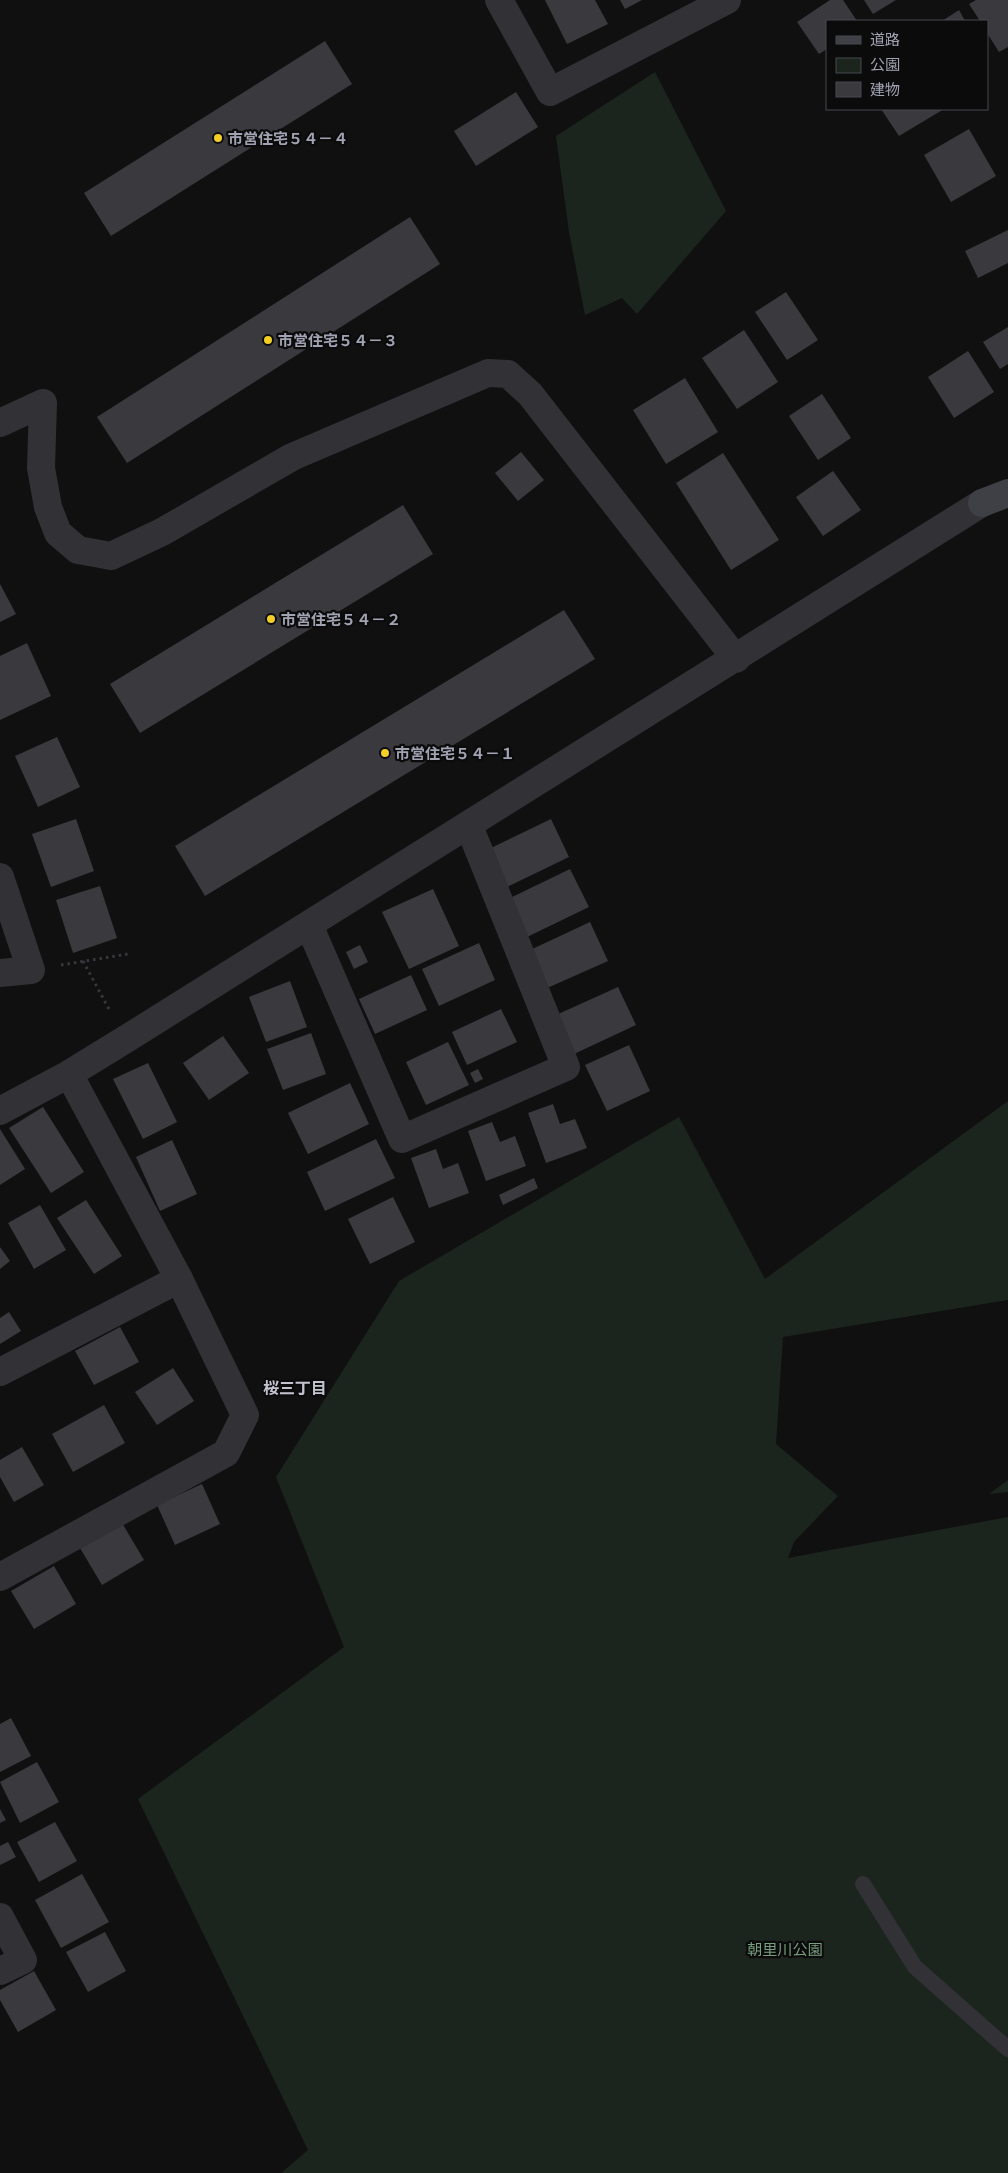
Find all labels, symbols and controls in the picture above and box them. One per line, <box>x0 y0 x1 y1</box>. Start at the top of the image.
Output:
legend <box>826 20 988 110</box>
text: 道路 <box>870 30 900 48</box>
text: 公園 <box>870 55 900 73</box>
text: 建物 <box>870 80 900 98</box>
place label: 市営住宅５４－４ <box>228 129 348 147</box>
marker: 市営住宅５４－４ <box>212 132 224 144</box>
place label: 市営住宅５４－３ <box>278 331 398 349</box>
marker: 市営住宅５４－３ <box>262 334 274 346</box>
place label: 市営住宅５４－２ <box>281 610 401 628</box>
marker: 市営住宅５４－２ <box>265 613 277 625</box>
place label: 市営住宅５４－１ <box>395 744 515 762</box>
marker: 市営住宅５４－１ <box>379 747 391 759</box>
district label: 桜三丁目 <box>263 1378 327 1397</box>
park label: 朝里川公園 <box>747 1940 823 1958</box>

